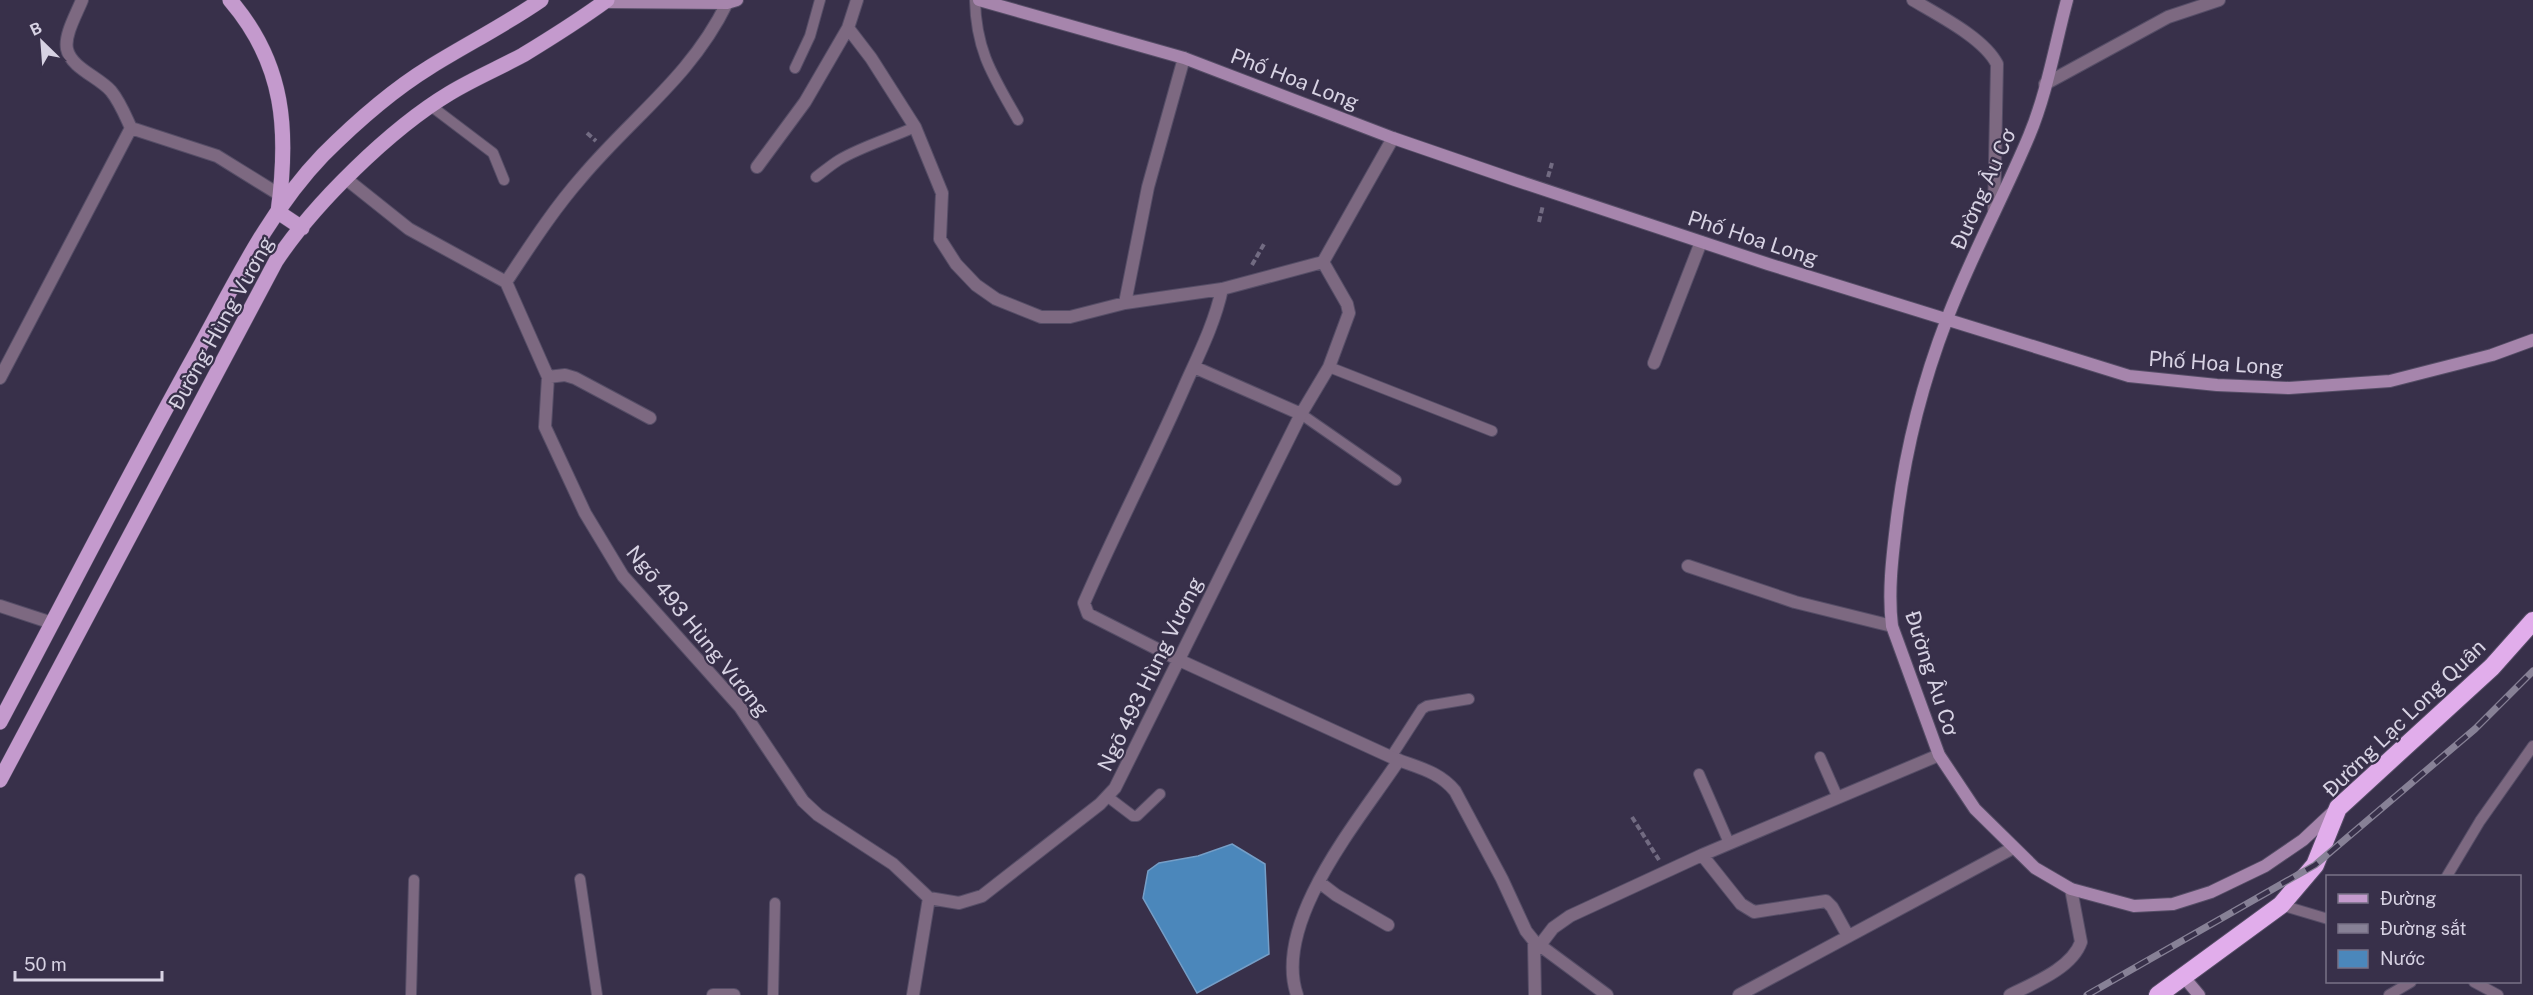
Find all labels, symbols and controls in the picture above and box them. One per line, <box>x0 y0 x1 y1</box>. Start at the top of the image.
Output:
north arrow <box>12 12 72 72</box>
text: B <box>27 18 45 40</box>
street label: Phố Hoa Long <box>1227 43 1363 115</box>
street label: Đường Âu Cơ <box>1945 124 2021 254</box>
street label: Phố Hoa Long <box>1685 205 1821 271</box>
street label: Đường Hùng Vương <box>163 232 279 414</box>
street label: Phố Hoa Long <box>2148 346 2284 380</box>
street label: Ngõ 493 Hùng Vương <box>621 540 775 722</box>
street label: Ngõ 493 Hùng Vương <box>1092 573 1208 775</box>
street label: Đường Âu Cơ <box>1900 607 1964 739</box>
street label: Đường Lạc Long Quân <box>2318 634 2490 802</box>
legend <box>2326 875 2521 983</box>
text: Đường <box>2380 888 2437 909</box>
text: Đường sắt <box>2380 918 2467 939</box>
scale bar <box>15 944 162 982</box>
text: Nước <box>2380 948 2425 969</box>
text: 50 m <box>24 954 67 975</box>

